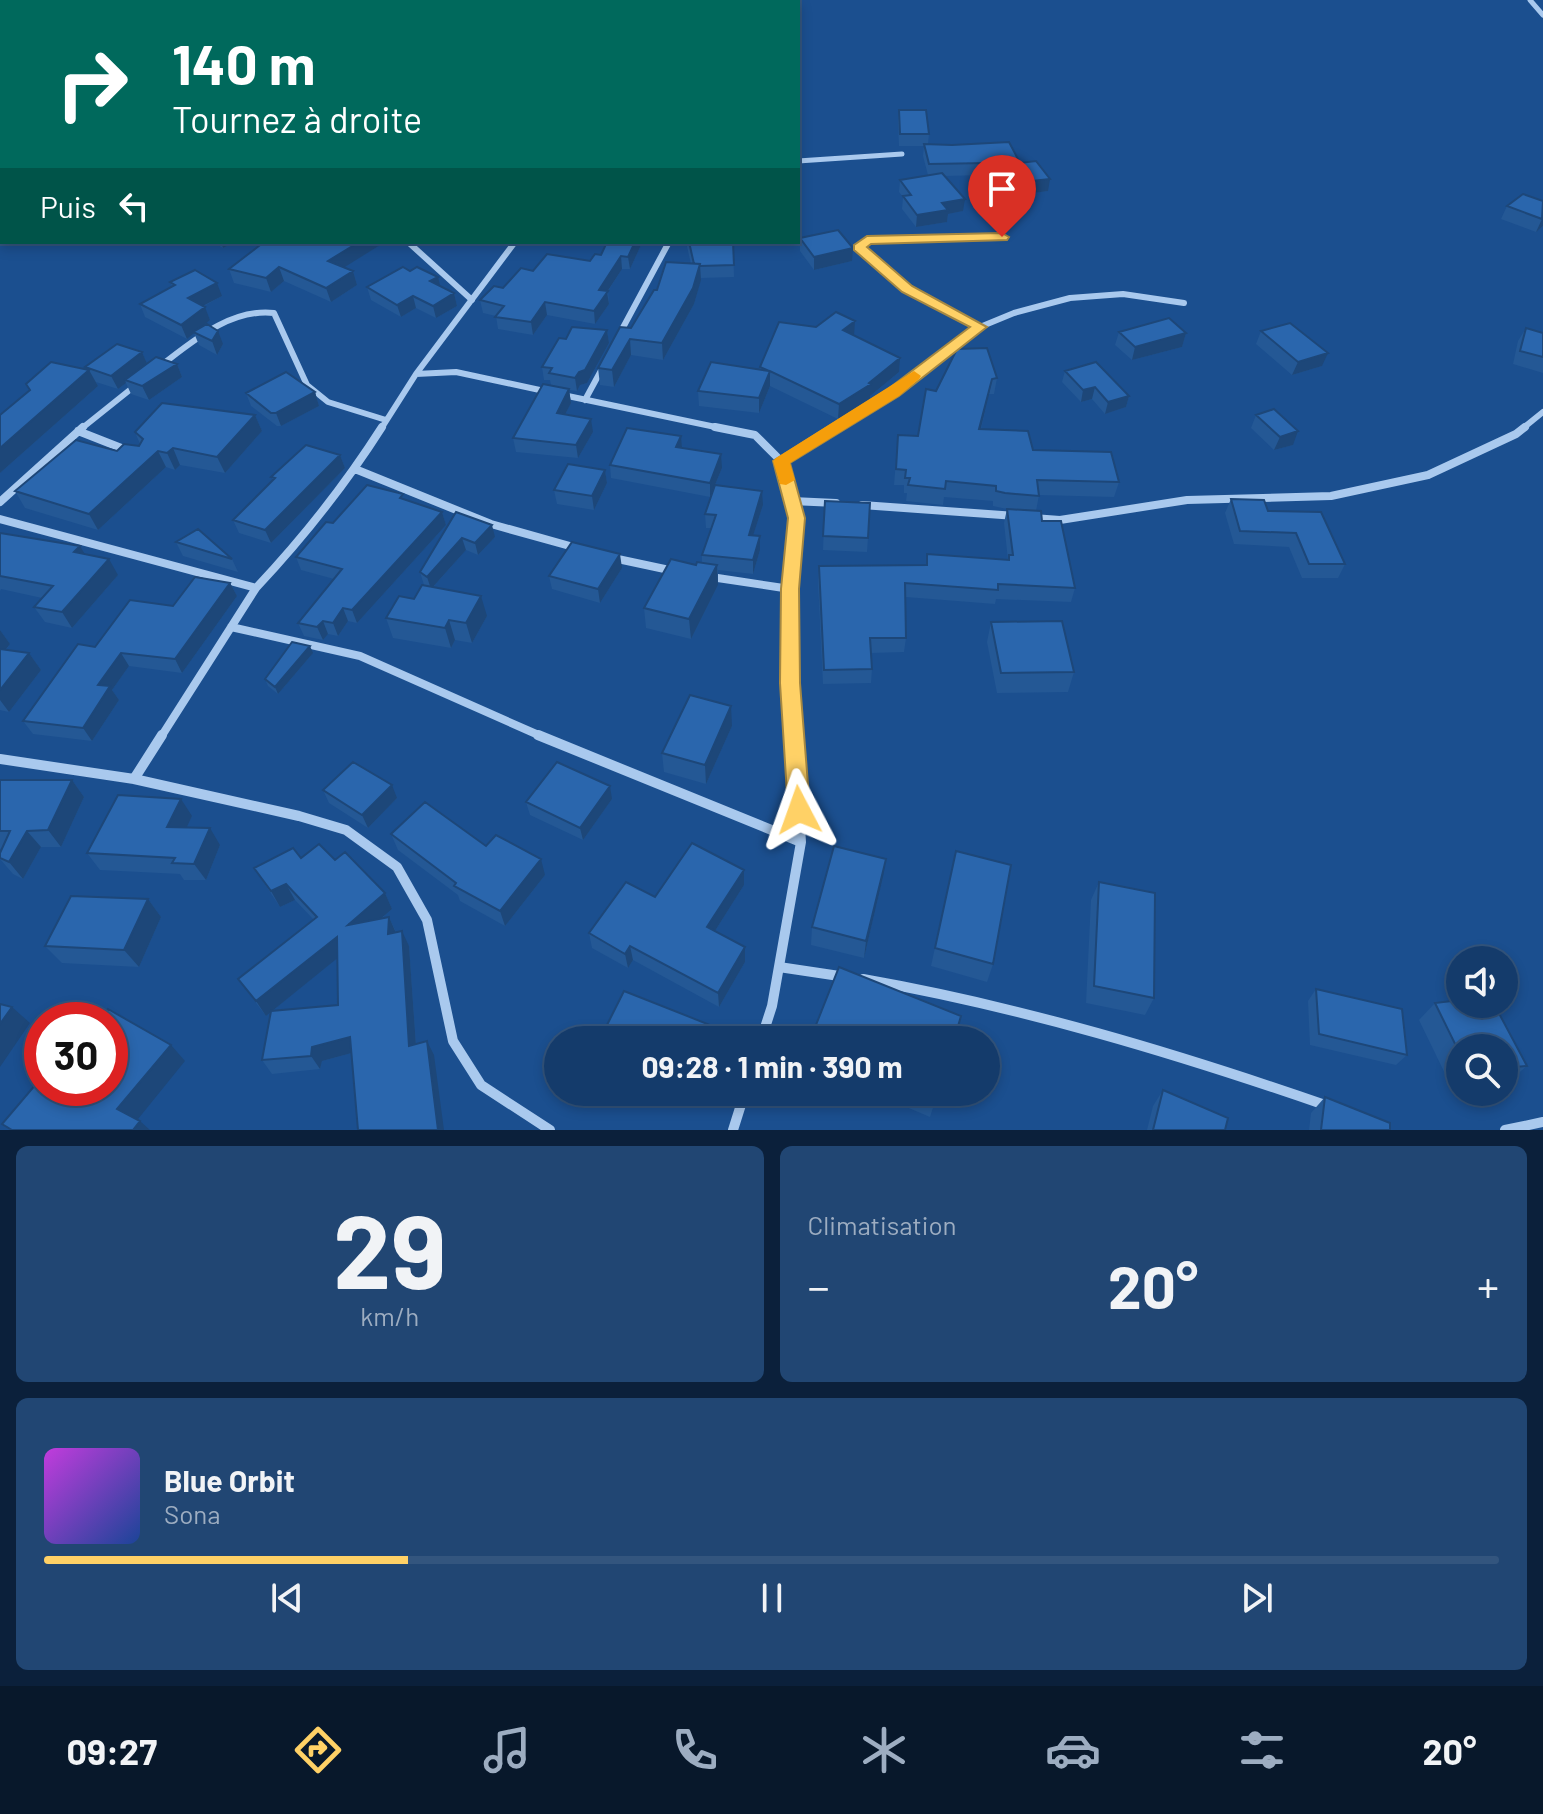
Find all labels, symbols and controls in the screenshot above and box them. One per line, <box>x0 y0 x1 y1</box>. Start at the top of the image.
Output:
text: 140 m <box>172 29 316 96</box>
icon: right <box>40 32 144 136</box>
text: Tournez à droite <box>172 97 422 140</box>
pin <box>968 155 1036 237</box>
icon: arrive <box>980 167 1024 211</box>
icon: left <box>112 184 156 228</box>
text: Puis <box>40 188 96 224</box>
position arrow <box>757 768 841 852</box>
map controls <box>1446 946 1518 1106</box>
button: sound <box>1446 946 1518 1018</box>
speed limit sign: 30 <box>24 1002 128 1106</box>
button: search <box>1446 1034 1518 1106</box>
text: 09:28 · 1 min · 390 m <box>641 1048 903 1084</box>
text: 29 <box>333 1185 446 1310</box>
text: Climatisation <box>808 1209 957 1240</box>
text: 20° <box>1108 1249 1198 1321</box>
text: − <box>808 1259 830 1312</box>
text: + <box>1477 1259 1499 1312</box>
text: km/h <box>360 1300 419 1331</box>
text: Blue Orbit <box>164 1462 295 1498</box>
text: Sona <box>164 1498 221 1529</box>
icon: previous <box>265 1576 309 1620</box>
icon: pause <box>750 1576 794 1620</box>
icon: next <box>1235 1576 1279 1620</box>
icon: directions <box>290 1722 346 1778</box>
icon: music <box>479 1722 535 1778</box>
icon: phone <box>667 1722 723 1778</box>
icon: climate <box>856 1722 912 1778</box>
icon: car <box>1045 1722 1101 1778</box>
icon: filters <box>1234 1722 1290 1778</box>
text: 09:27 <box>66 1729 157 1772</box>
text: 20° <box>1422 1729 1477 1772</box>

